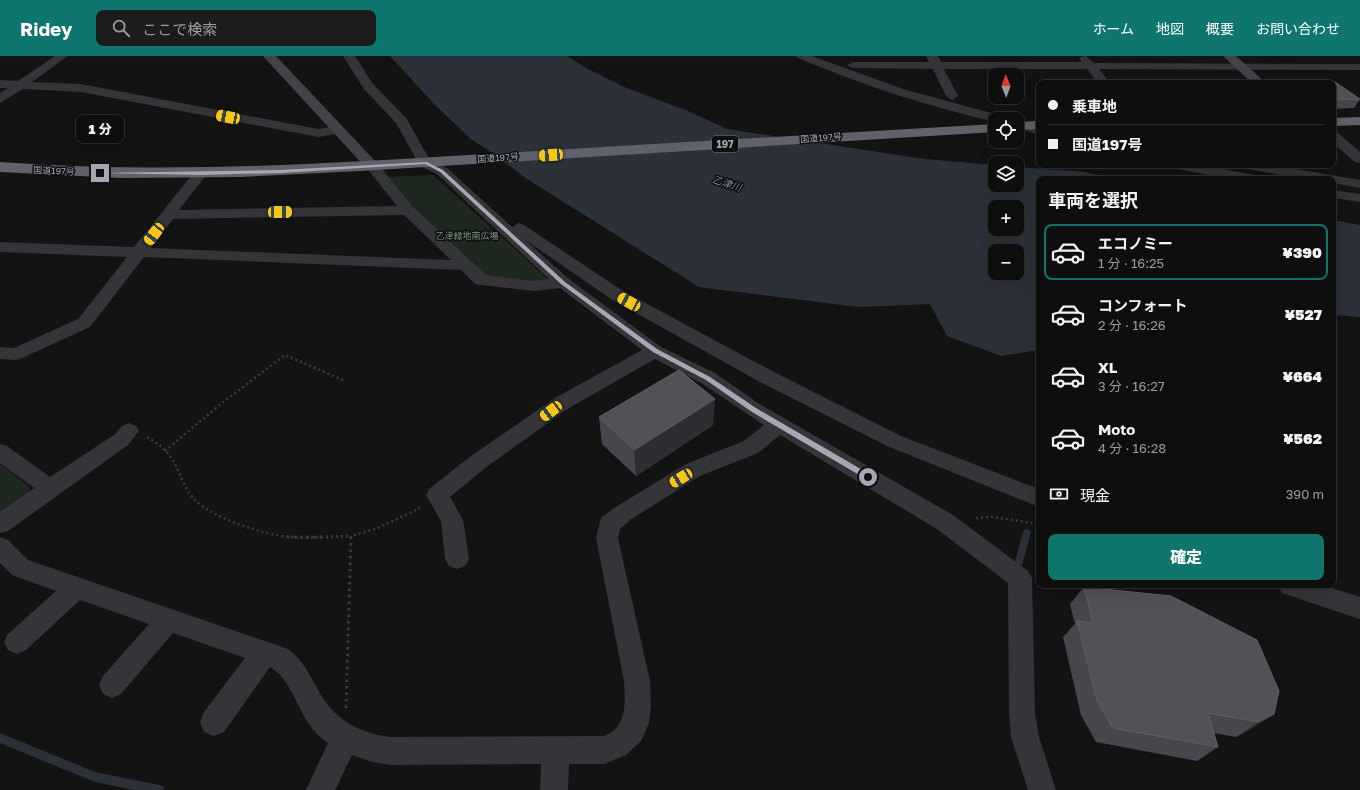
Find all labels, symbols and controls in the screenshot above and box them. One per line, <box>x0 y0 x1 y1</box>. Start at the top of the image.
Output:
search box <box>96 10 376 46</box>
text: Ridey <box>20 17 72 40</box>
icon: search <box>110 17 132 39</box>
text: ここで検索 <box>142 20 217 38</box>
text: ホーム <box>1092 20 1134 37</box>
text: 地図 <box>1156 20 1184 37</box>
text: 概要 <box>1206 20 1234 37</box>
text: お問い合わせ <box>1256 20 1340 37</box>
north arrow <box>988 68 1024 104</box>
map controls <box>988 68 1024 280</box>
text: 乗車地 <box>1072 97 1117 115</box>
car <box>215 109 241 125</box>
button: locate <box>988 112 1024 148</box>
callout: 1 分 <box>76 115 124 143</box>
text: 1 分 <box>88 121 112 137</box>
street label: 国道197号 <box>800 131 842 144</box>
text: 国道197号 <box>1072 135 1142 153</box>
road number: 197 <box>712 136 738 152</box>
car <box>539 148 563 162</box>
street label: 国道197号 <box>477 151 519 164</box>
button: layers <box>988 156 1024 192</box>
street label: 国道197号 <box>33 164 75 177</box>
route end <box>91 164 109 182</box>
water label: 乙津川 <box>711 173 744 194</box>
text: 車両を選択 <box>1048 189 1138 211</box>
button: + <box>988 200 1024 236</box>
car <box>268 206 292 218</box>
car <box>142 221 166 247</box>
park label: 乙津緑地南広場 <box>435 230 499 241</box>
icon: car <box>1050 234 1086 270</box>
text: エコノミー <box>1098 234 1173 252</box>
text: ¥390 <box>1282 243 1322 261</box>
button: − <box>988 244 1024 280</box>
text: 1 分 · 16:25 <box>1098 255 1164 271</box>
car <box>616 291 642 313</box>
icon: car <box>1050 296 1086 332</box>
text: コンフォート <box>1098 296 1188 314</box>
text: ¥527 <box>1284 305 1322 323</box>
text: 2 分 · 16:26 <box>1098 317 1166 333</box>
icon: car <box>1050 358 1086 394</box>
text: XL <box>1098 358 1117 376</box>
text: ¥664 <box>1282 367 1322 385</box>
text: 3 分 · 16:27 <box>1098 378 1165 394</box>
car <box>538 399 564 423</box>
icon: car <box>1050 420 1086 456</box>
text: Moto <box>1098 420 1135 438</box>
text: ¥562 <box>1283 429 1322 447</box>
text: 4 分 · 16:28 <box>1098 440 1166 456</box>
car <box>668 467 694 489</box>
route start <box>859 468 877 486</box>
icon: cash <box>1048 483 1070 505</box>
text: 現金 <box>1080 486 1110 504</box>
text: 390 m <box>1286 486 1324 502</box>
button: 確定 <box>1048 534 1324 580</box>

